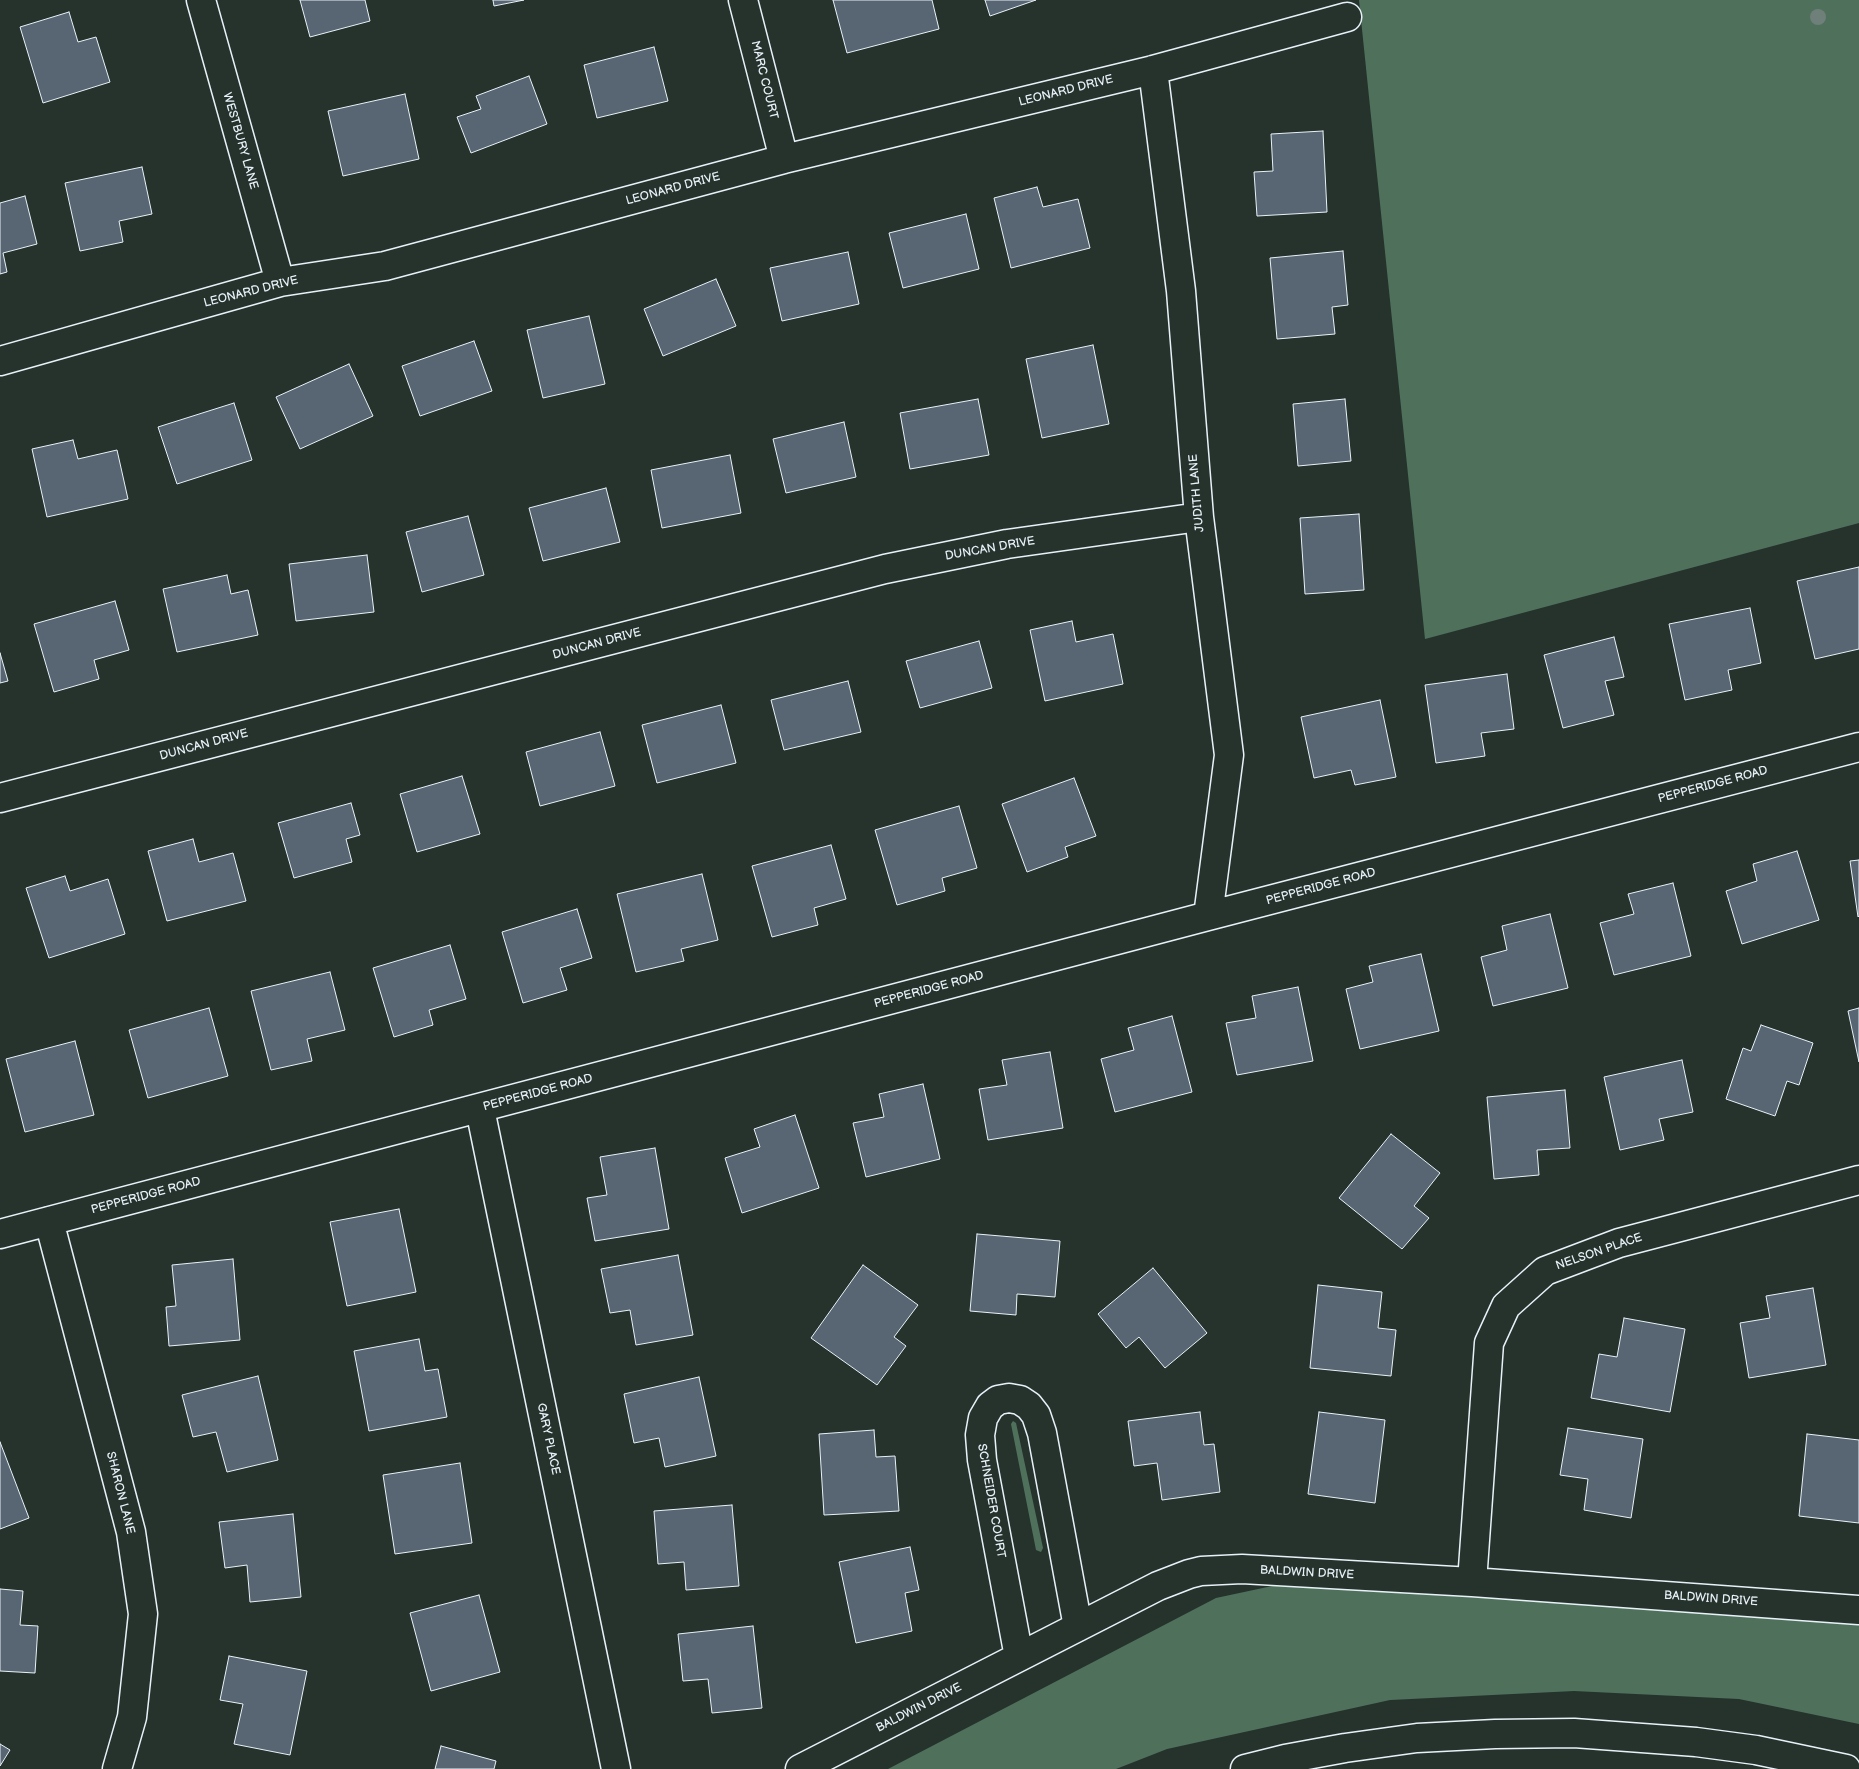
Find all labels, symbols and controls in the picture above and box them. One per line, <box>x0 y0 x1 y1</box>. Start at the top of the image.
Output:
street label: MARC COURT <box>747 39 781 121</box>
street label: LEONARD DRIVE <box>1017 72 1115 110</box>
street label: WESTBURY LANE <box>219 91 261 191</box>
street label: LEONARD DRIVE <box>624 169 722 209</box>
street label: LEONARD DRIVE <box>202 273 300 311</box>
street label: JUDITH LANE <box>1186 453 1208 533</box>
street label: DUNCAN DRIVE <box>944 534 1036 564</box>
street label: DUNCAN DRIVE <box>551 625 643 663</box>
street label: DUNCAN DRIVE <box>158 726 250 764</box>
street label: PEPPERIDGE ROAD <box>1657 763 1769 807</box>
street label: PEPPERIDGE ROAD <box>1265 865 1377 909</box>
street label: PEPPERIDGE ROAD <box>873 968 985 1012</box>
street label: PEPPERIDGE ROAD <box>482 1071 594 1115</box>
street label: PEPPERIDGE ROAD <box>90 1174 202 1218</box>
street label: NELSON PLACE <box>1554 1230 1644 1274</box>
street label: GARY PLACE <box>533 1402 563 1476</box>
street label: SCHNEIDER COURT <box>974 1443 1008 1559</box>
street label: SHARON LANE <box>103 1450 137 1536</box>
street label: BALDWIN DRIVE <box>1260 1563 1354 1583</box>
street label: BALDWIN DRIVE <box>1664 1589 1758 1609</box>
street label: BALDWIN DRIVE <box>874 1680 964 1736</box>

